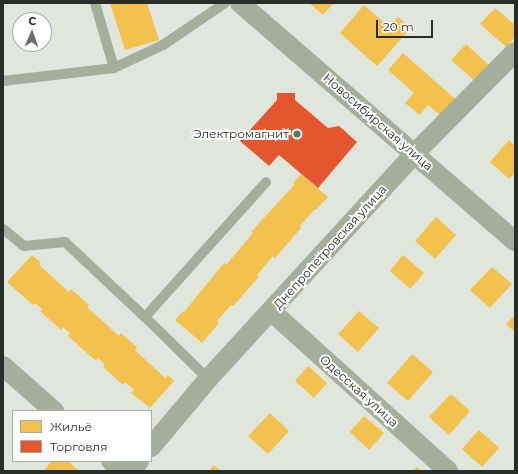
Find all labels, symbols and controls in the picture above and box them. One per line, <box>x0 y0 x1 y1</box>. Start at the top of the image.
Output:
north arrow <box>12 12 52 52</box>
scale bar <box>378 12 435 38</box>
text: С <box>28 14 37 28</box>
text: 20 m <box>383 19 414 34</box>
street label: Новосибирская улица <box>320 71 436 173</box>
place label: Электромагнит <box>193 127 289 141</box>
marker: Электромагнит <box>292 129 302 139</box>
street label: Днепропетровская улица <box>271 182 389 312</box>
street label: Одесская улица <box>317 352 401 430</box>
legend <box>12 410 152 462</box>
text: Жильё <box>50 419 92 434</box>
text: Торговля <box>50 439 107 454</box>

